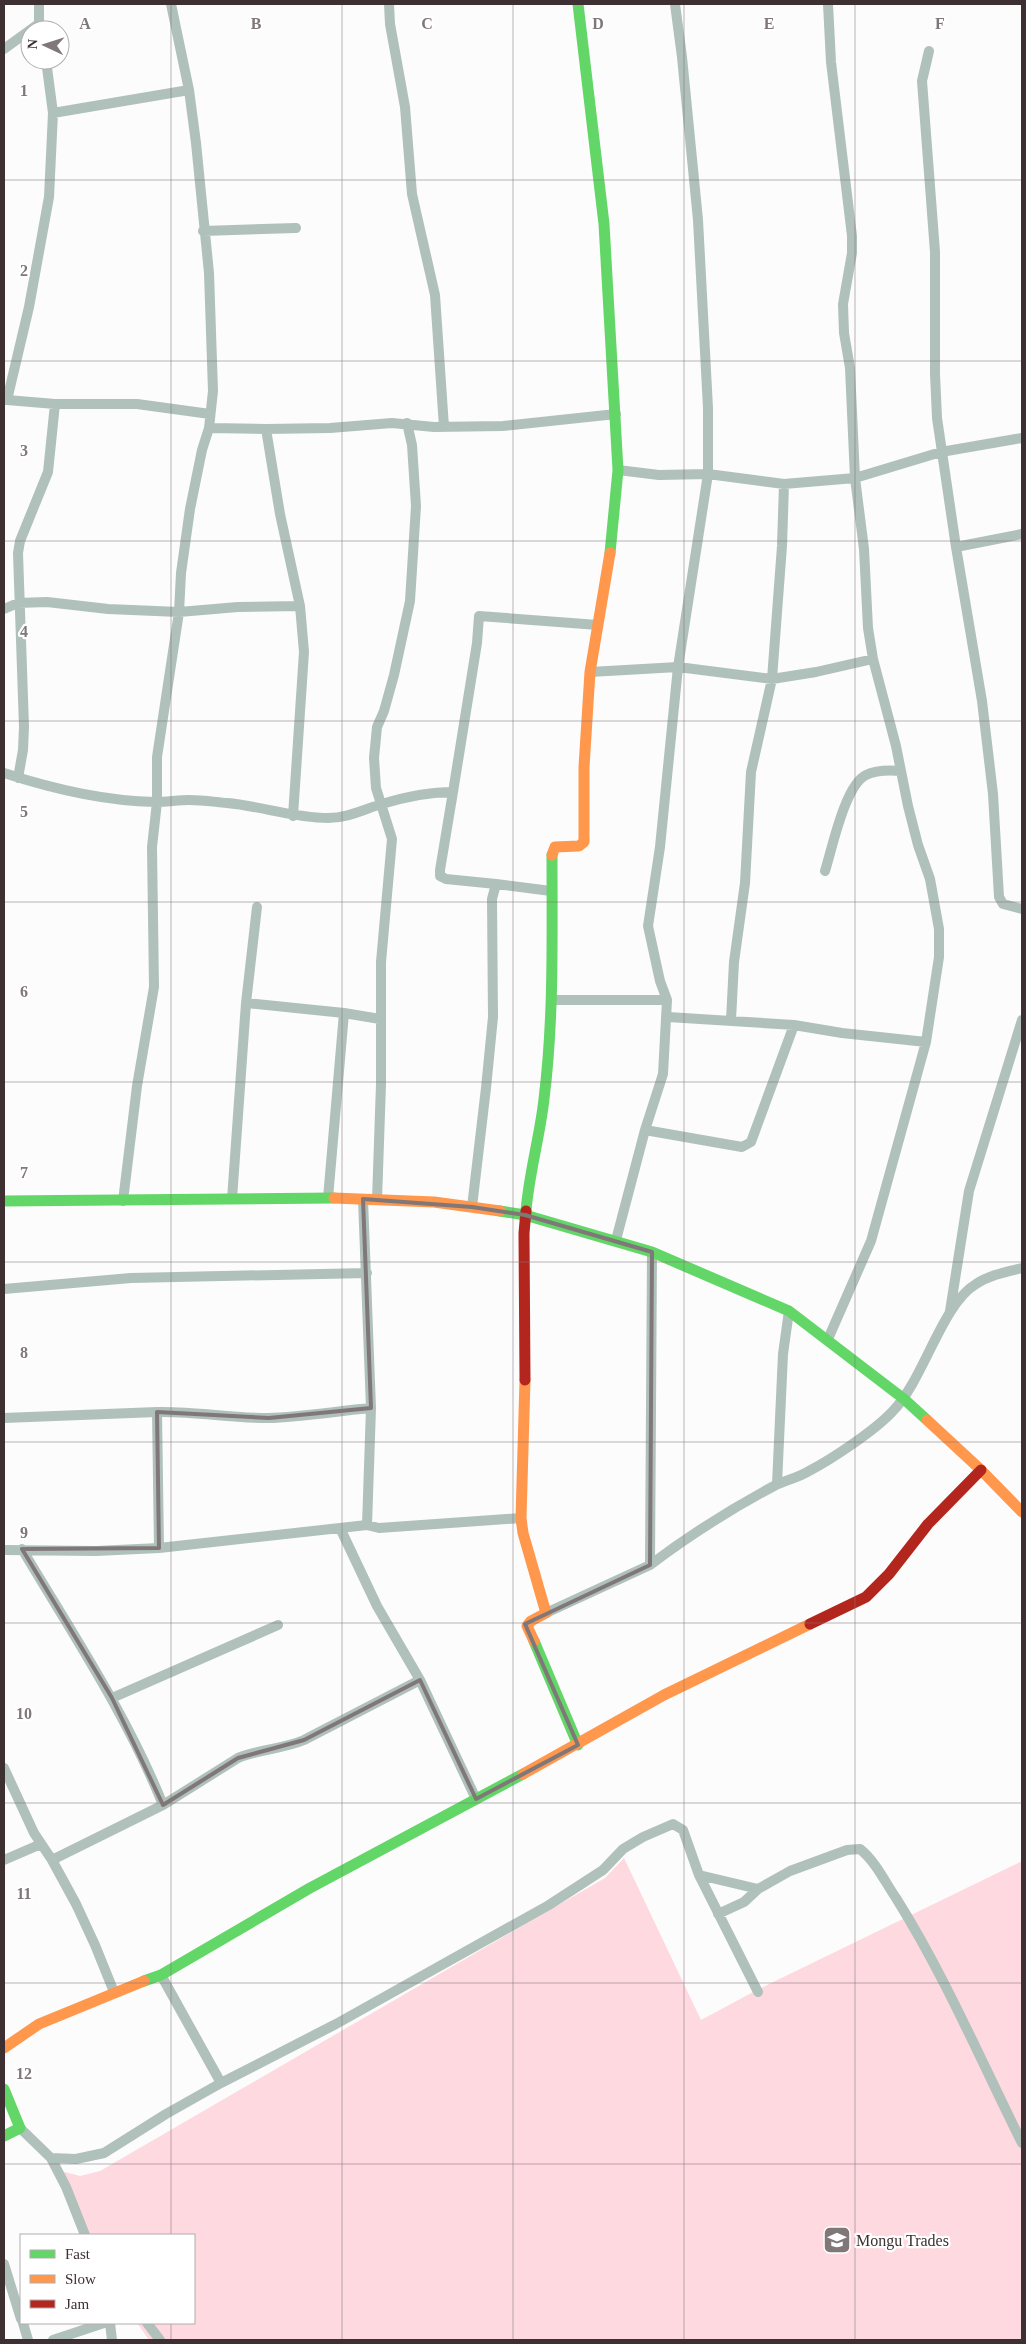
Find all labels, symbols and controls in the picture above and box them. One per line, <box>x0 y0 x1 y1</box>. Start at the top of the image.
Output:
text: A <box>79 15 91 32</box>
text: B <box>251 15 262 32</box>
text: C <box>421 15 433 32</box>
text: D <box>592 15 604 32</box>
text: E <box>764 15 774 32</box>
text: F <box>935 15 945 32</box>
north arrow <box>20 20 70 70</box>
text: N <box>25 39 40 50</box>
text: 1 <box>20 82 28 99</box>
text: 2 <box>20 262 28 279</box>
text: 3 <box>20 442 28 459</box>
text: 4 <box>20 623 28 640</box>
text: 5 <box>20 803 28 820</box>
text: 6 <box>20 983 28 1000</box>
text: 7 <box>20 1164 28 1181</box>
text: 8 <box>20 1344 28 1361</box>
text: 9 <box>20 1524 28 1541</box>
text: 10 <box>16 1705 32 1722</box>
text: 11 <box>16 1885 32 1902</box>
text: 12 <box>16 2065 32 2082</box>
school or university icon: Mongu Trades <box>822 2225 852 2255</box>
place label: Mongu Trades <box>856 2232 949 2250</box>
legend <box>20 2234 195 2324</box>
text: Fast <box>65 2246 91 2262</box>
text: Slow <box>65 2271 96 2287</box>
text: Jam <box>65 2296 89 2312</box>

